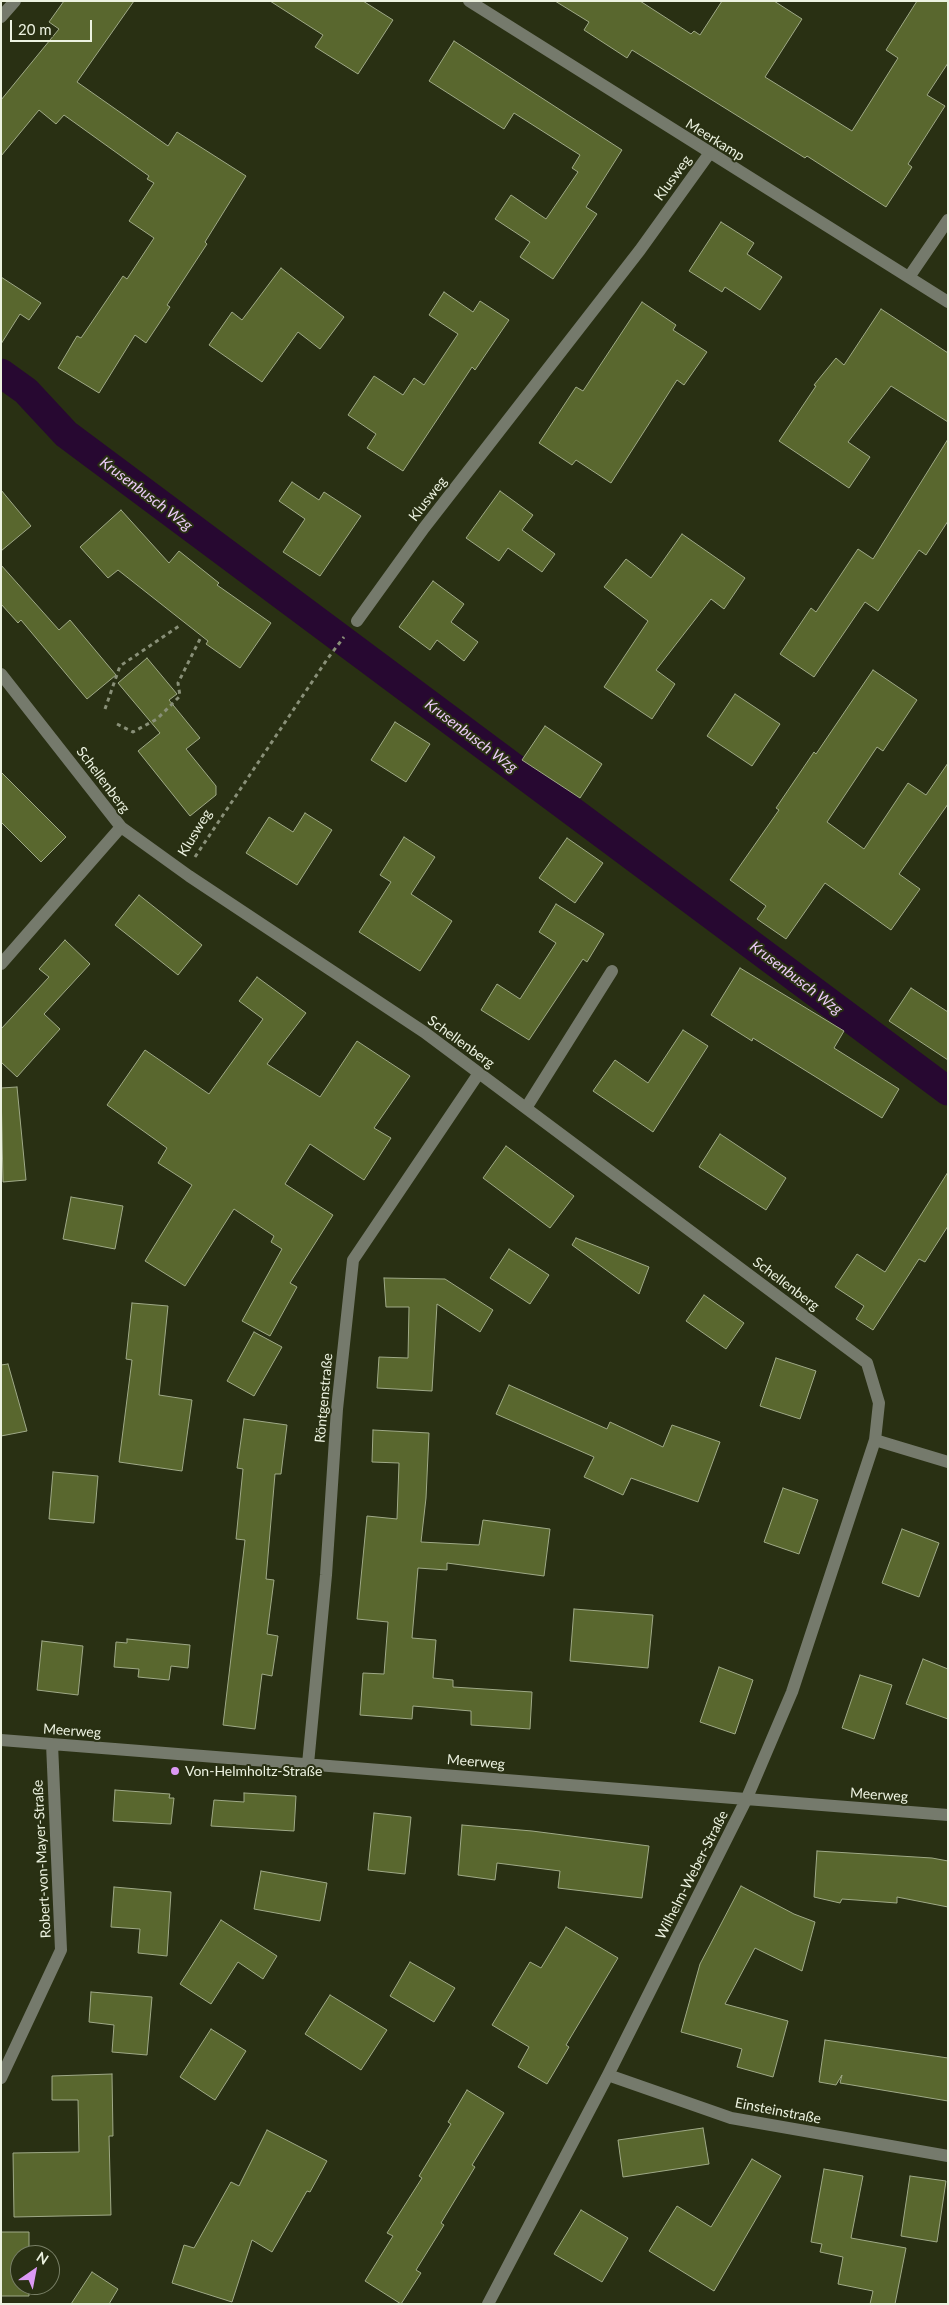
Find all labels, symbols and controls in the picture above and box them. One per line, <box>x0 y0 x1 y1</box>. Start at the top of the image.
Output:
scale bar <box>12 10 95 42</box>
text: 20 m <box>18 20 52 38</box>
street label: Meerkamp <box>683 115 747 165</box>
street label: Klusweg <box>651 152 695 204</box>
water label: Krusenbusch Wzg <box>96 453 196 535</box>
street label: Klusweg <box>405 473 451 525</box>
water label: Krusenbusch Wzg <box>421 695 521 777</box>
street label: Schellenberg <box>73 744 133 816</box>
street label: Klusweg <box>174 806 216 860</box>
water label: Krusenbusch Wzg <box>746 937 846 1019</box>
street label: Schellenberg <box>424 1012 498 1072</box>
street label: Schellenberg <box>750 1254 822 1314</box>
street label: Röntgenstraße <box>312 1352 336 1444</box>
street label: Meerweg <box>42 1721 102 1741</box>
street label: Meerweg <box>446 1751 506 1773</box>
place label: Von-Helmholtz-Straße <box>185 1763 322 1779</box>
marker: Von-Helmholtz-Straße <box>169 1765 181 1777</box>
street label: Robert-von-Mayer-Straße <box>29 1779 55 1939</box>
street label: Meerweg <box>849 1785 909 1805</box>
street label: Wilhelm-Weber-Straße <box>652 1808 732 1942</box>
street label: Einsteinstraße <box>734 2094 822 2128</box>
north arrow <box>10 2245 60 2295</box>
text: N <box>34 2248 52 2268</box>

